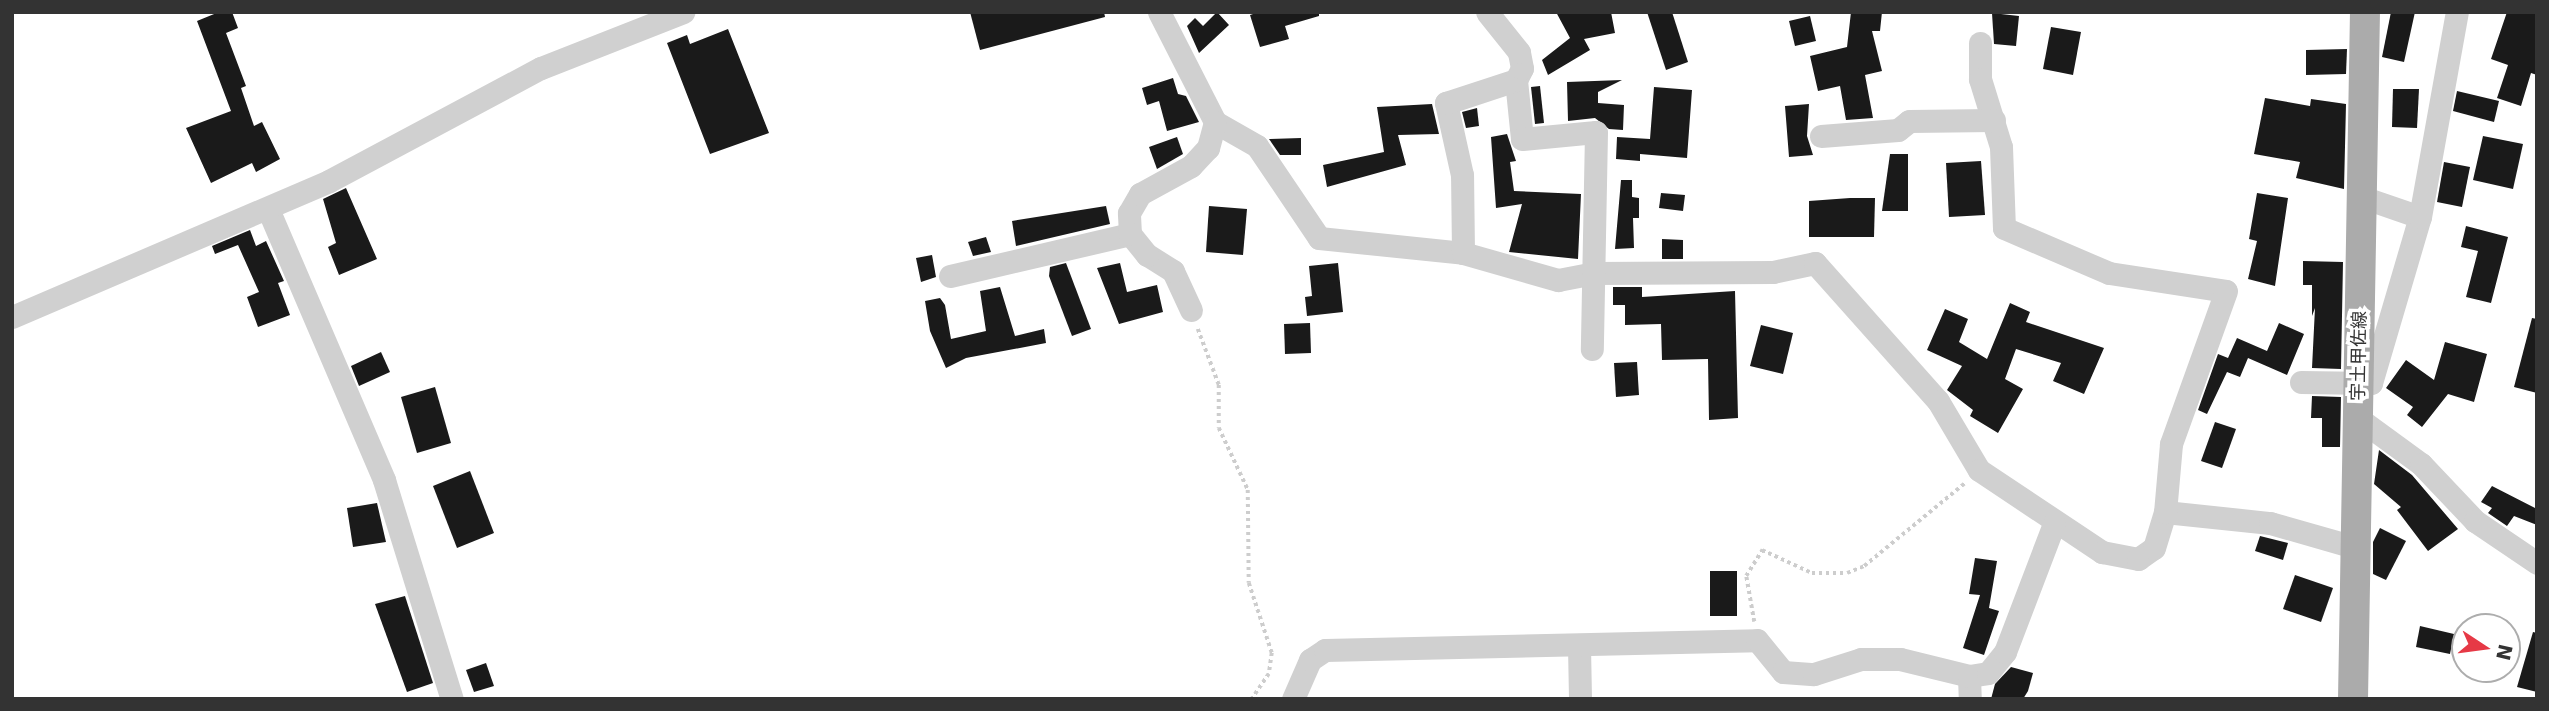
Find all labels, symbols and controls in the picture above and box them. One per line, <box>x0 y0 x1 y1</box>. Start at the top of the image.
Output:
street label: 宇土甲佐線 <box>2347 311 2371 401</box>
north arrow <box>2451 613 2521 683</box>
text: N <box>2492 642 2517 662</box>

